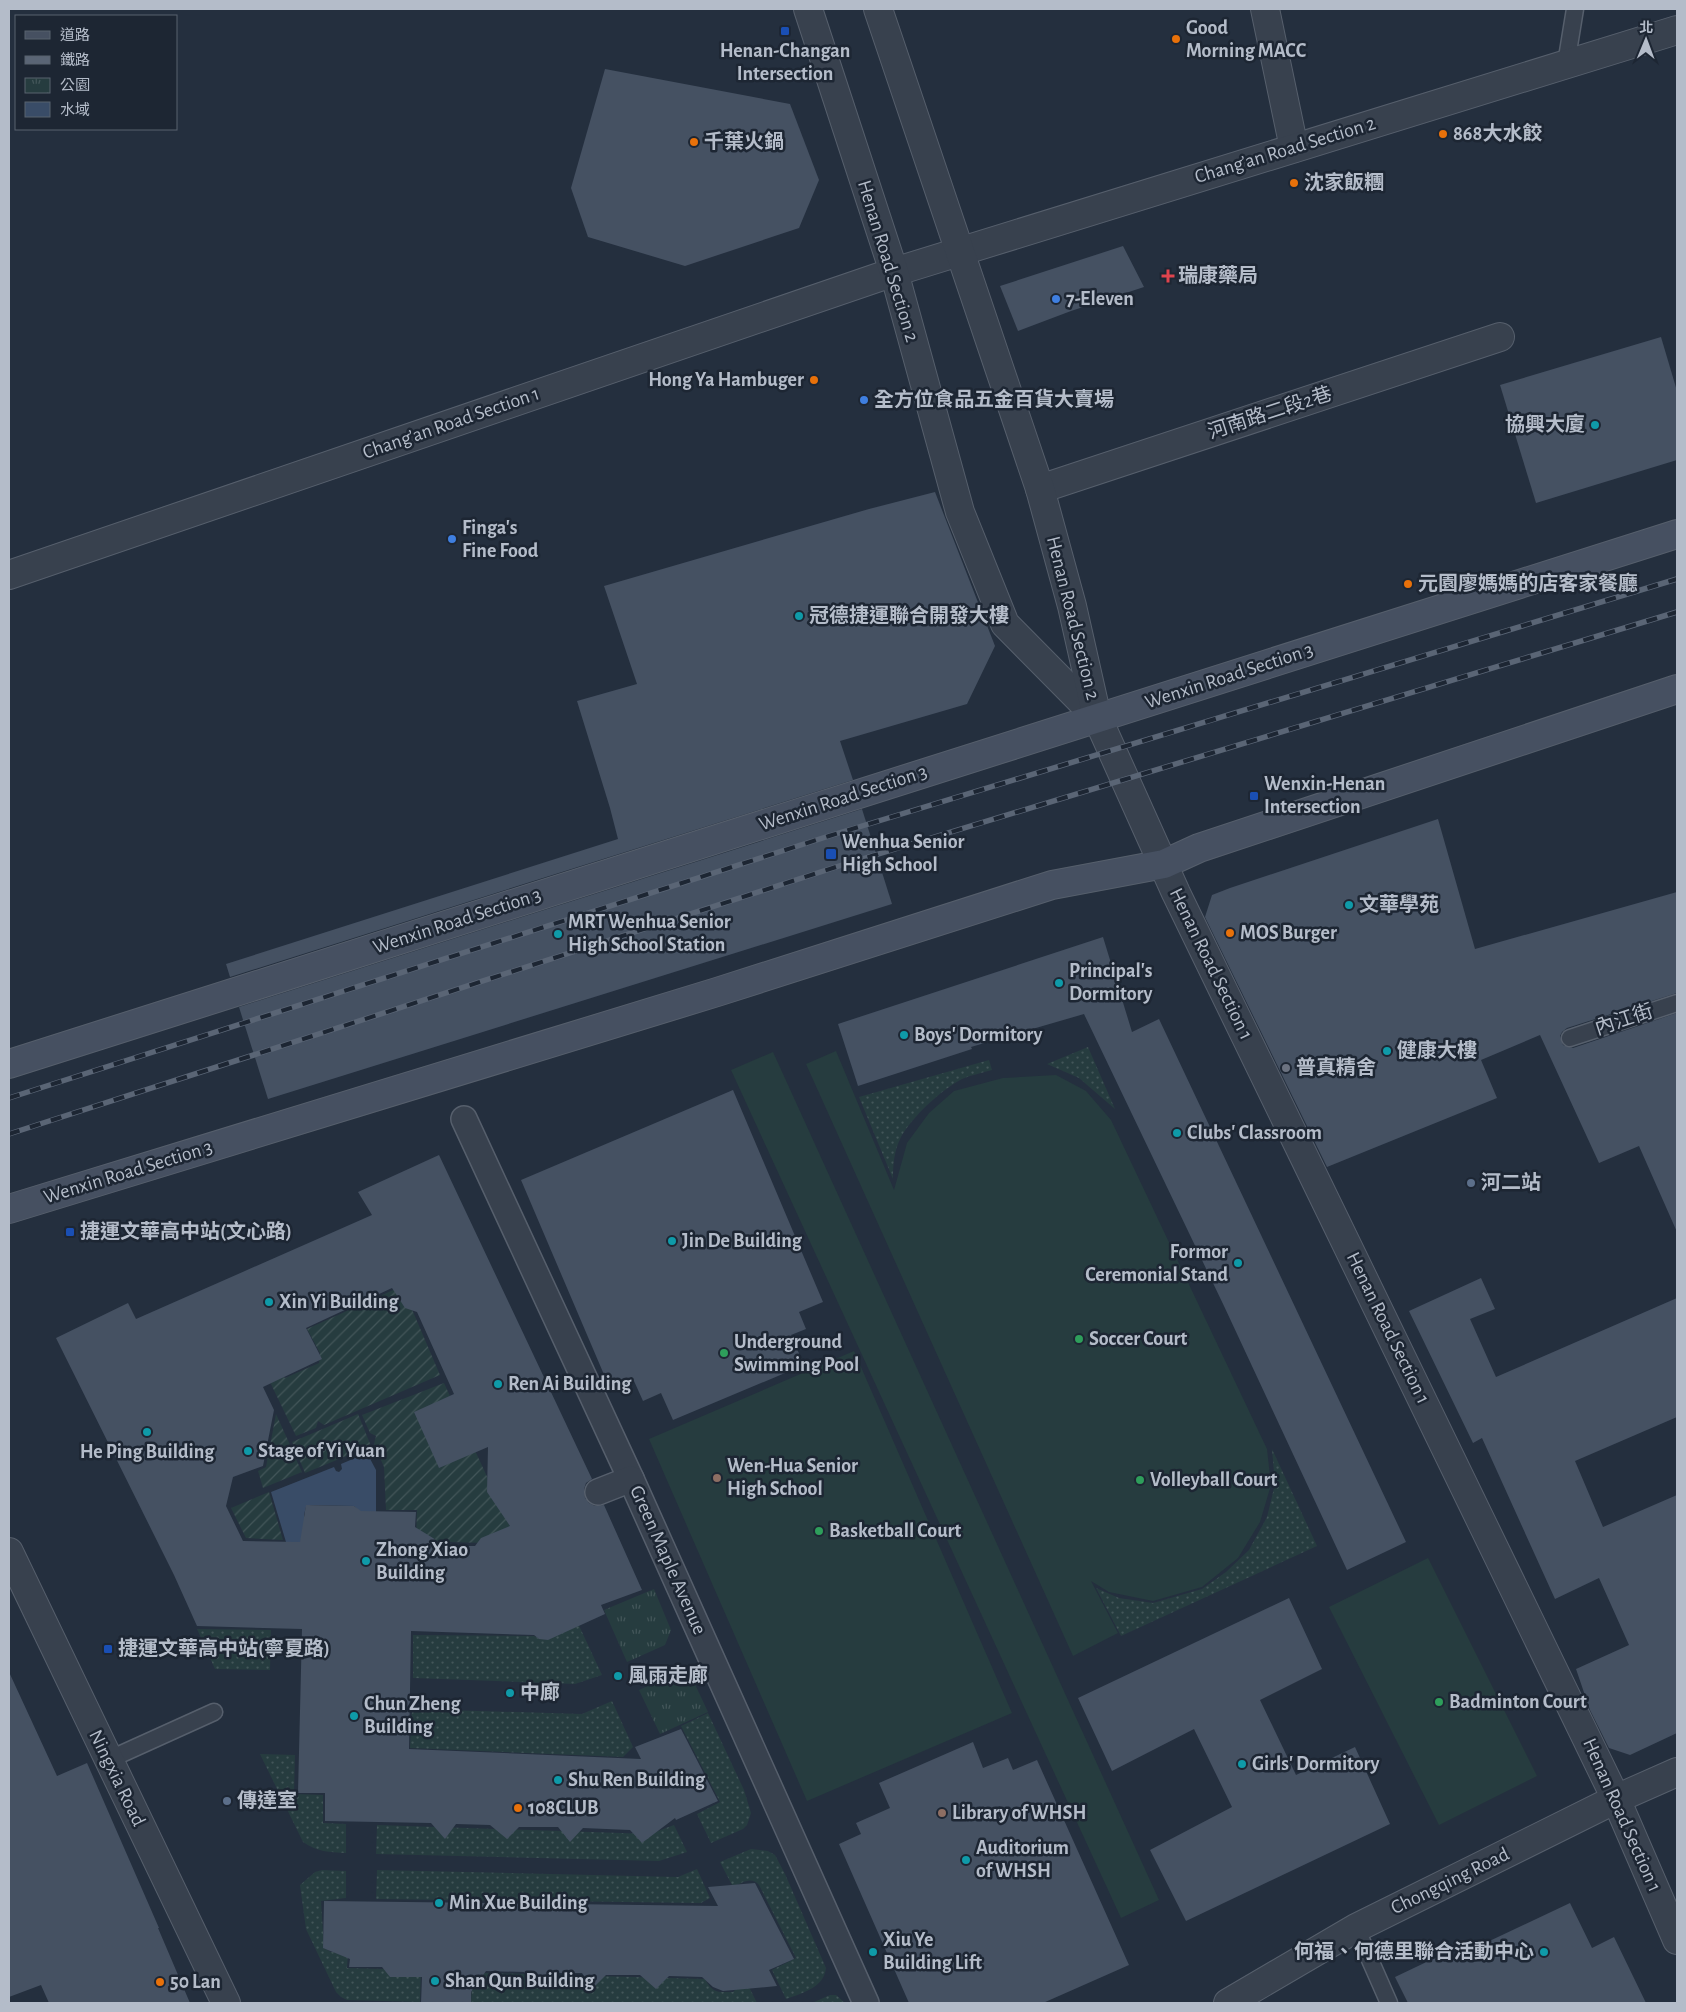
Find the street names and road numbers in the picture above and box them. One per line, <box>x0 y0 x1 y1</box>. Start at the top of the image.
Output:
street label: Chang’an Road Section 2 <box>1192 113 1378 187</box>
street label: Henan Road Section 2 <box>854 178 922 344</box>
street label: Chang’an Road Section 1 <box>360 383 542 463</box>
street label: 河南路二段2巷 <box>1205 383 1334 442</box>
street label: Henan Road Section 2 <box>1043 534 1103 702</box>
street label: Wenxin Road Section 3 <box>1142 639 1316 713</box>
street label: Wenxin Road Section 3 <box>756 761 930 835</box>
street label: Wenxin Road Section 3 <box>370 884 544 958</box>
street label: Henan Road Section 1 <box>1166 885 1256 1043</box>
street label: 內江街 <box>1592 1000 1656 1039</box>
street label: Wenxin Road Section 3 <box>41 1137 215 1207</box>
street label: Henan Road Section 1 <box>1343 1249 1433 1407</box>
street label: Green Maple Avenue <box>626 1482 710 1638</box>
street label: Ningxia Road <box>85 1727 149 1829</box>
street label: Henan Road Section 1 <box>1579 1735 1665 1895</box>
street label: Chongqing Road <box>1388 1844 1512 1918</box>

